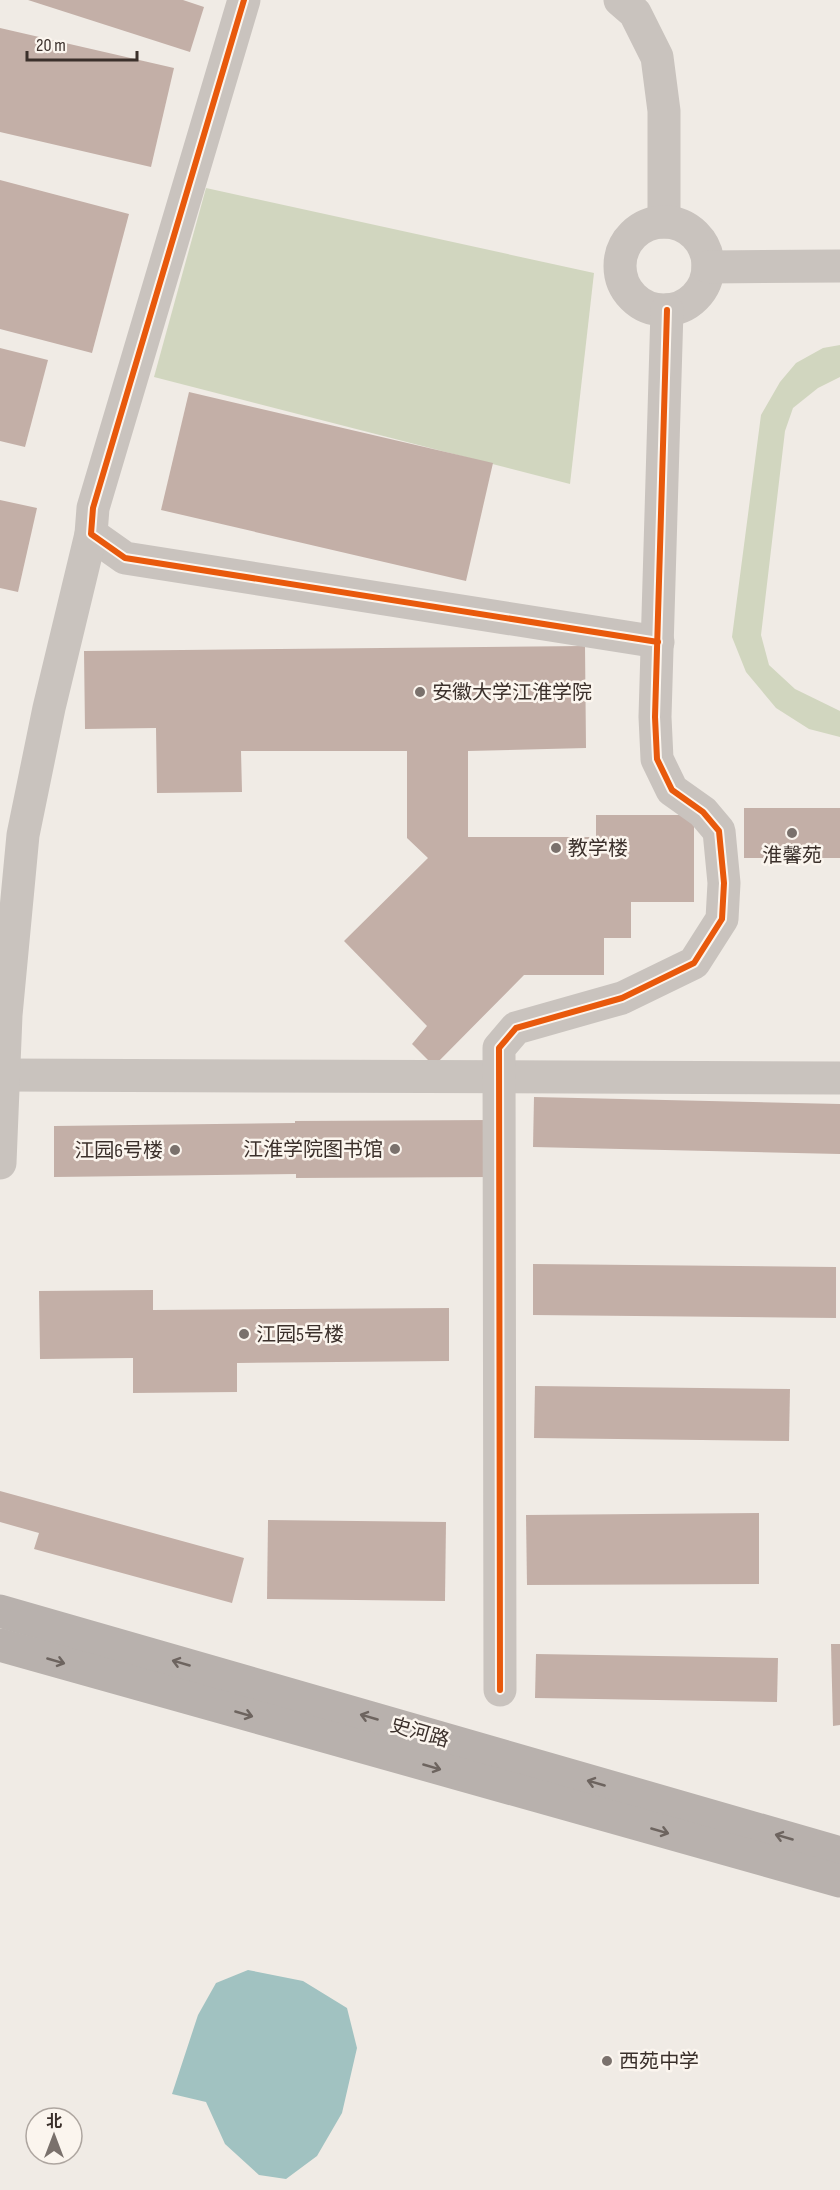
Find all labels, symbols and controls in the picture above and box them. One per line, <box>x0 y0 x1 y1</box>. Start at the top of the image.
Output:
scale bar <box>27 24 136 62</box>
text: 20 m <box>36 35 66 56</box>
place label: 安徽大学江淮学院 <box>432 681 592 705</box>
marker: 安徽大学江淮学院 <box>413 685 427 699</box>
marker: 淮馨苑 <box>785 826 799 840</box>
place label: 教学楼 <box>568 837 628 861</box>
marker: 教学楼 <box>549 841 563 855</box>
place label: 淮馨苑 <box>762 844 822 868</box>
place label: 江淮学院图书馆 <box>243 1138 383 1162</box>
place label: 江园6号楼 <box>74 1139 163 1163</box>
marker: 江淮学院图书馆 <box>388 1142 402 1156</box>
marker: 江园6号楼 <box>168 1143 182 1157</box>
place label: 江园5号楼 <box>256 1323 344 1347</box>
marker: 江园5号楼 <box>237 1327 251 1341</box>
one-way arrow <box>46 1656 65 1667</box>
one-way arrow <box>172 1657 191 1668</box>
one-way arrow <box>234 1709 253 1720</box>
one-way arrow <box>360 1711 379 1722</box>
street label: 史河路 <box>388 1713 452 1753</box>
one-way arrow <box>422 1761 441 1773</box>
one-way arrow <box>587 1777 606 1788</box>
one-way arrow <box>650 1826 669 1837</box>
one-way arrow <box>775 1831 794 1842</box>
place label: 西苑中学 <box>619 2050 699 2074</box>
marker: 西苑中学 <box>600 2054 614 2068</box>
north arrow <box>24 2106 84 2166</box>
text: 北 <box>46 2113 62 2132</box>

